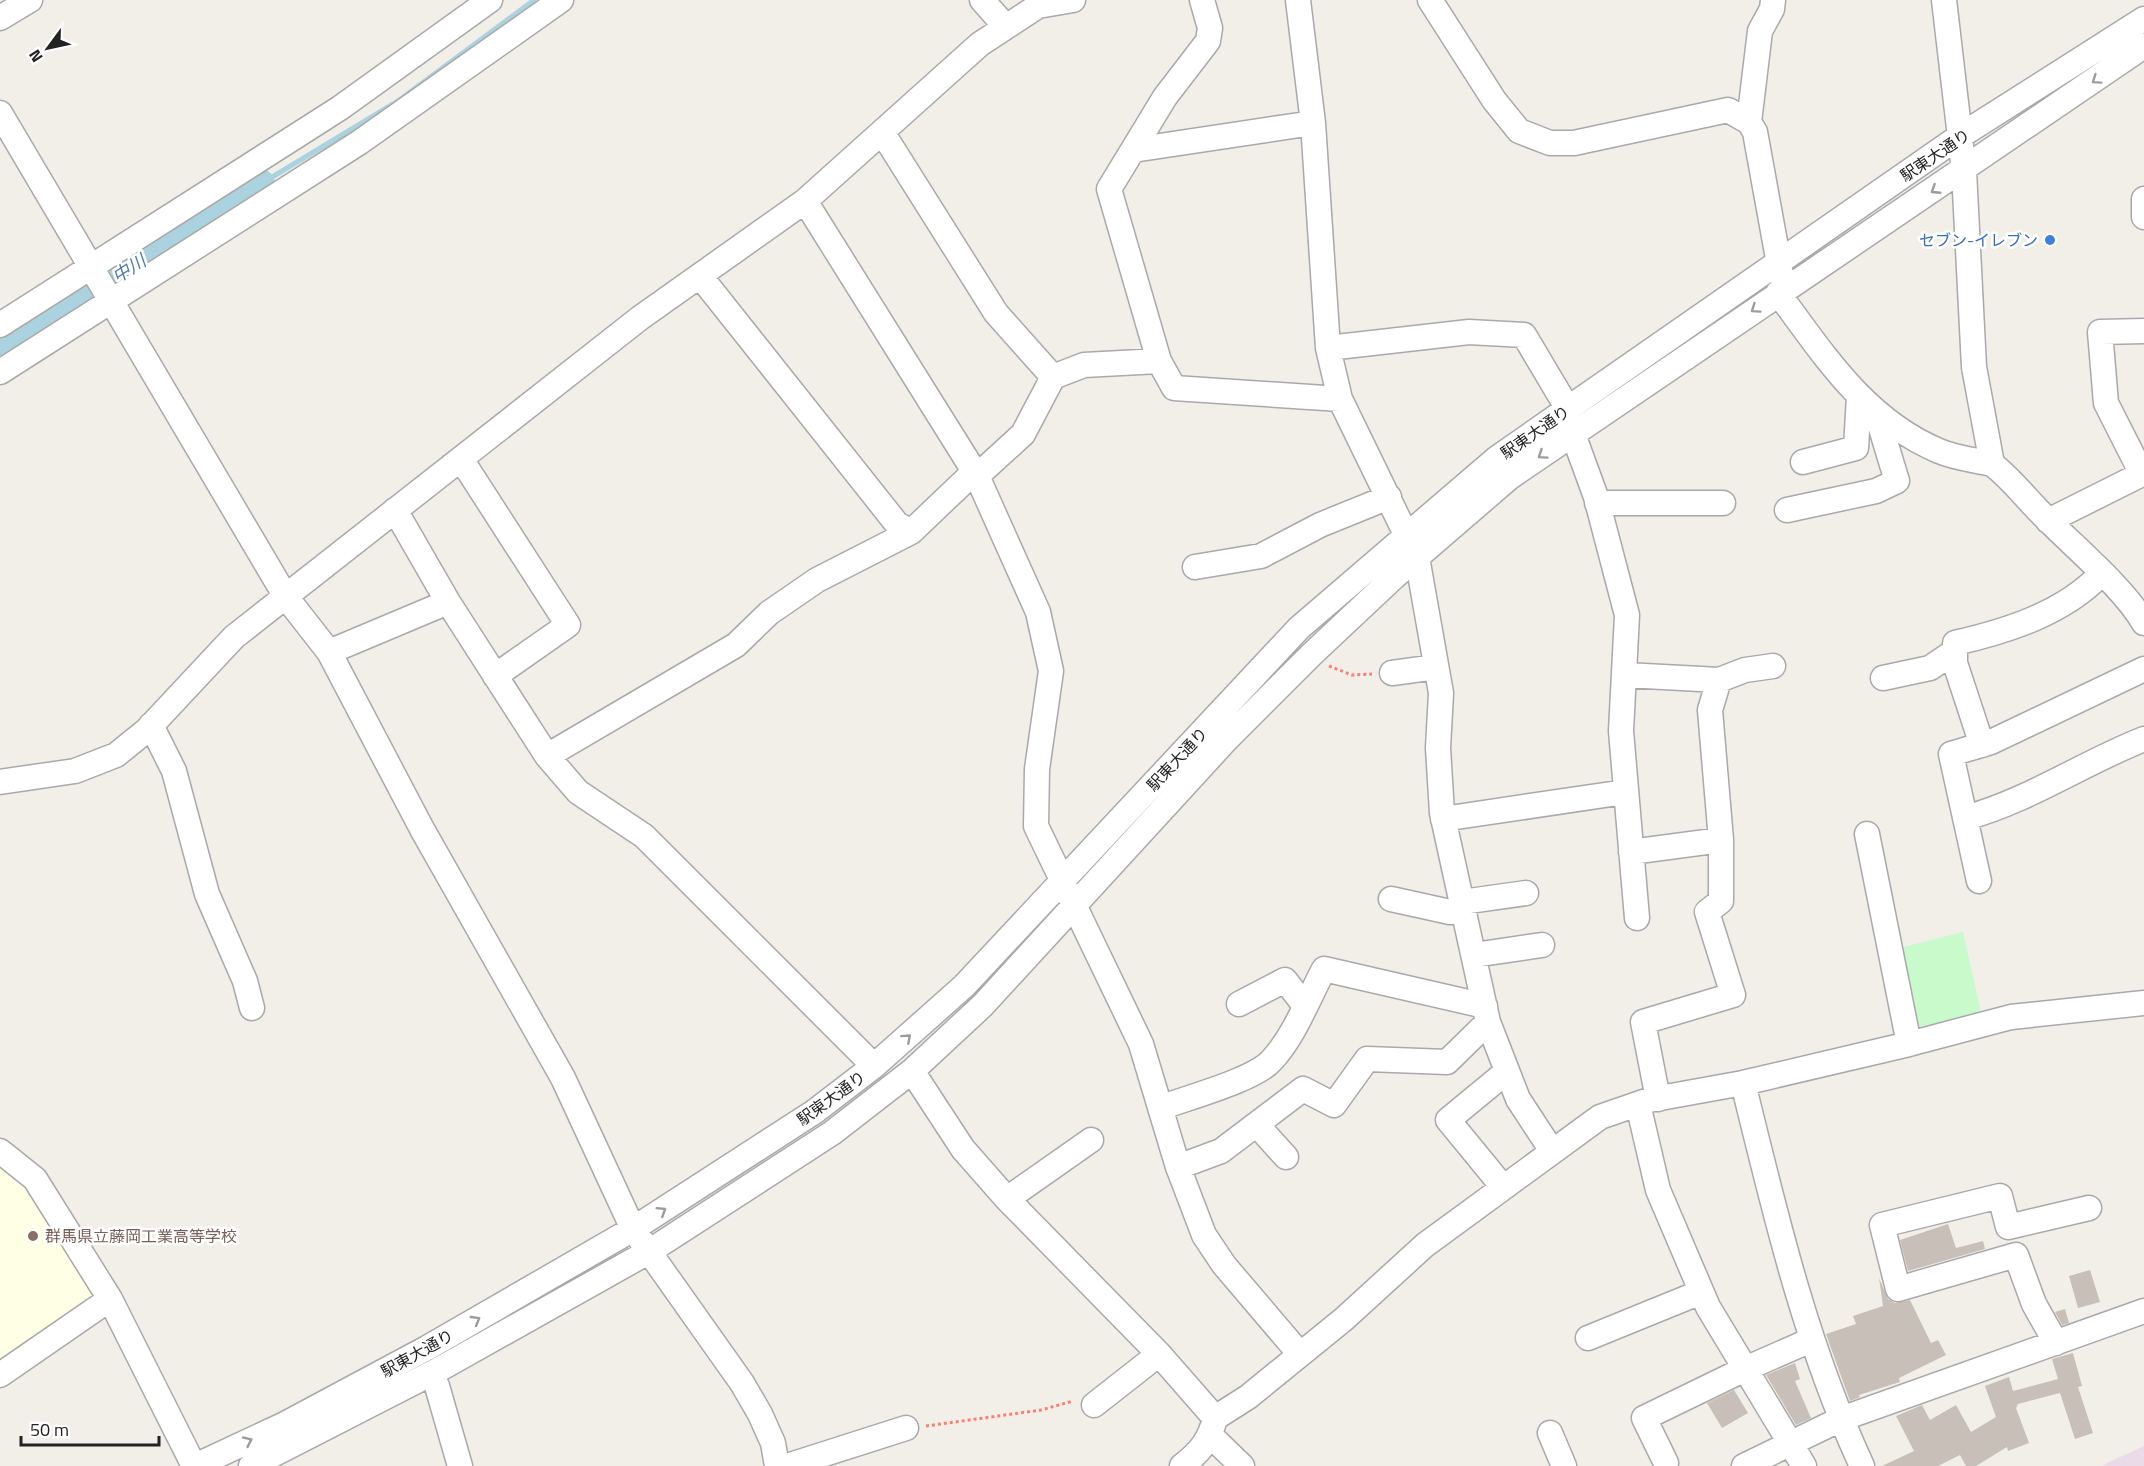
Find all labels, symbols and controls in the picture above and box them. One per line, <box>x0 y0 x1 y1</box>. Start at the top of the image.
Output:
north arrow <box>18 18 78 78</box>
text: N <box>22 45 49 67</box>
one-way arrow <box>2092 73 2103 84</box>
street label: 駅東大通り <box>1895 123 1975 187</box>
one-way arrow <box>1931 183 1942 194</box>
place label: セブン-イレブン <box>1919 228 2038 252</box>
marker: セブン-イレブン <box>2043 233 2057 247</box>
water label: 中川 <box>106 246 153 290</box>
one-way arrow <box>1750 302 1761 313</box>
street label: 駅東大通り <box>1495 399 1575 465</box>
one-way arrow <box>1538 448 1549 459</box>
street label: 駅東大通り <box>1141 722 1213 796</box>
one-way arrow <box>900 1034 910 1045</box>
street label: 駅東大通り <box>792 1065 870 1131</box>
one-way arrow <box>656 1206 666 1218</box>
place label: 群馬県立藤岡工業高等学校 <box>45 1224 237 1248</box>
marker: 群馬県立藤岡工業高等学校 <box>26 1229 40 1243</box>
one-way arrow <box>470 1316 480 1327</box>
street label: 駅東大通り <box>376 1323 458 1383</box>
scale bar <box>21 1409 159 1447</box>
text: 50 m <box>30 1416 69 1443</box>
one-way arrow <box>242 1437 253 1449</box>

